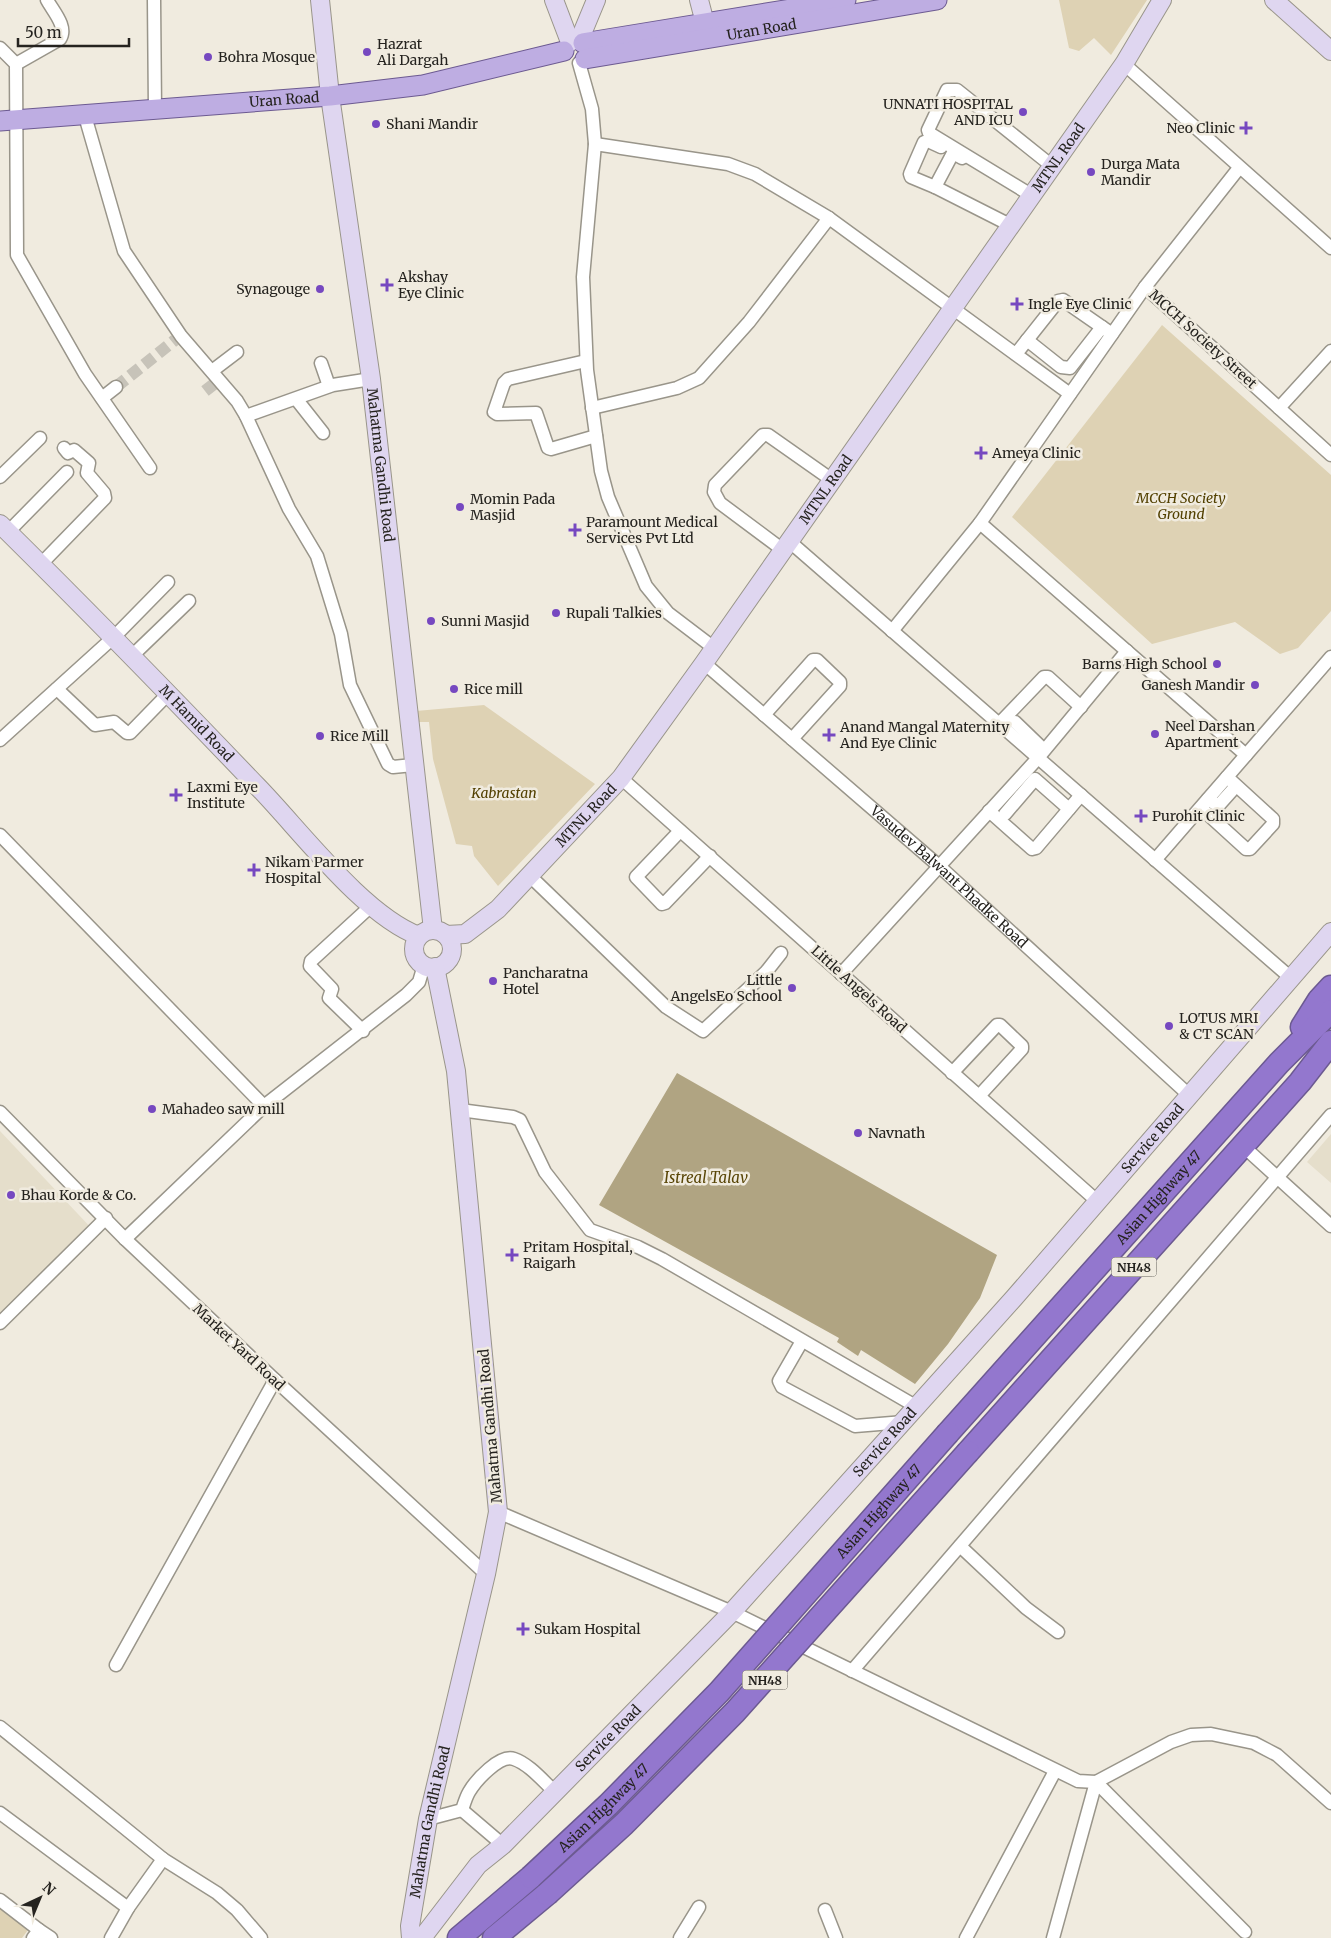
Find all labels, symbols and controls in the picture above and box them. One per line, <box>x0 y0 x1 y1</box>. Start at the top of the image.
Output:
scale bar <box>18 15 129 47</box>
street label: Uran Road <box>725 15 798 44</box>
text: 50 m <box>25 23 62 42</box>
place label: Hazrat Ali Dargah <box>376 35 449 69</box>
marker: Hazrat Ali Dargah <box>361 46 373 58</box>
place label: Bohra Mosque <box>218 48 315 66</box>
marker: Bohra Mosque <box>202 51 214 63</box>
street label: Uran Road <box>248 88 320 111</box>
place label: UNNATI HOSPITAL AND ICU <box>883 95 1014 129</box>
marker: UNNATI HOSPITAL AND ICU <box>1017 106 1029 118</box>
place label: Shani Mandir <box>386 115 478 133</box>
marker: Shani Mandir <box>370 118 382 130</box>
street label: MTNL Road <box>1028 119 1089 196</box>
place label: Neo Clinic <box>1166 119 1235 137</box>
marker: Neo Clinic <box>1239 121 1253 135</box>
place label: Durga Mata Mandir <box>1101 155 1180 189</box>
marker: Durga Mata Mandir <box>1085 166 1097 178</box>
place label: Akshay Eye Clinic <box>397 268 464 302</box>
marker: Akshay Eye Clinic <box>380 278 394 292</box>
place label: Synagouge <box>236 280 310 298</box>
marker: Synagouge <box>314 283 326 295</box>
street label: MCCH Society Street <box>1145 286 1261 393</box>
place label: Ingle Eye Clinic <box>1028 295 1131 313</box>
marker: Ingle Eye Clinic <box>1010 297 1024 311</box>
street label: Mahatma Gandhi Road <box>363 387 398 544</box>
place label: Ameya Clinic <box>991 444 1081 462</box>
marker: Ameya Clinic <box>974 446 988 460</box>
street label: MTNL Road <box>795 451 857 527</box>
park label: MCCH Society Ground <box>1135 489 1226 523</box>
place label: Momin Pada Masjid <box>470 490 556 524</box>
marker: Momin Pada Masjid <box>454 501 466 513</box>
place label: Paramount Medical Services Pvt Ltd <box>586 513 718 547</box>
marker: Paramount Medical Services Pvt Ltd <box>568 523 582 537</box>
place label: Rupali Talkies <box>566 604 662 622</box>
marker: Rupali Talkies <box>550 607 562 619</box>
place label: Sunni Masjid <box>441 612 530 630</box>
marker: Sunni Masjid <box>425 615 437 627</box>
place label: Barns High School <box>1082 655 1208 673</box>
marker: Barns High School <box>1211 658 1223 670</box>
place label: Ganesh Mandir <box>1141 676 1245 694</box>
marker: Ganesh Mandir <box>1249 679 1261 691</box>
place label: Rice mill <box>464 680 524 698</box>
street label: M Hamid Road <box>155 681 238 766</box>
marker: Rice mill <box>448 683 460 695</box>
place label: Neel Darshan Apartment <box>1164 717 1255 751</box>
place label: Anand Mangal Maternity And Eye Clinic <box>839 718 1010 752</box>
place label: Rice Mill <box>330 727 390 745</box>
marker: Anand Mangal Maternity And Eye Clinic <box>822 728 836 742</box>
marker: Neel Darshan Apartment <box>1149 728 1161 740</box>
marker: Rice Mill <box>314 730 326 742</box>
place label: Laxmi Eye Institute <box>187 778 258 812</box>
street label: MTNL Road <box>552 779 621 851</box>
park label: Kabrastan <box>470 784 537 802</box>
marker: Laxmi Eye Institute <box>169 788 183 802</box>
street label: Vasudev Balwant Phadke Road <box>866 801 1032 952</box>
place label: Purohit Clinic <box>1152 807 1245 825</box>
marker: Purohit Clinic <box>1134 809 1148 823</box>
place label: Nikam Parmer Hospital <box>265 853 364 887</box>
marker: Nikam Parmer Hospital <box>247 863 261 877</box>
street label: Little Angels Road <box>808 941 911 1037</box>
place label: Pancharatna Hotel <box>503 964 589 998</box>
place label: Little AngelsEo School <box>669 971 783 1005</box>
marker: Pancharatna Hotel <box>487 975 499 987</box>
marker: Little AngelsEo School <box>786 982 798 994</box>
place label: LOTUS MRI & CT SCAN <box>1179 1009 1258 1043</box>
marker: LOTUS MRI & CT SCAN <box>1163 1020 1175 1032</box>
street label: Service Road <box>1117 1099 1188 1177</box>
place label: Mahadeo saw mill <box>162 1100 285 1118</box>
marker: Mahadeo saw mill <box>146 1103 158 1115</box>
place label: Navnath <box>868 1124 925 1142</box>
marker: Navnath <box>852 1127 864 1139</box>
street label: Asian Highway 47 <box>1111 1147 1205 1249</box>
water label: Istreal Talav <box>664 1168 748 1187</box>
place label: Bhau Korde & Co. <box>21 1186 136 1204</box>
marker: Bhau Korde & Co. <box>5 1189 17 1201</box>
place label: Pritam Hospital, Raigarh <box>523 1238 633 1272</box>
marker: Pritam Hospital, Raigarh <box>505 1248 519 1262</box>
road number: NH48 <box>1112 1258 1156 1276</box>
street label: Market Yard Road <box>189 1300 289 1395</box>
street label: Mahatma Gandhi Road <box>474 1348 506 1504</box>
street label: Service Road <box>849 1404 921 1480</box>
street label: Asian Highway 47 <box>832 1460 925 1563</box>
place label: Sukam Hospital <box>534 1620 641 1638</box>
marker: Sukam Hospital <box>516 1622 530 1636</box>
road number: NH48 <box>742 1670 788 1690</box>
street label: Service Road <box>571 1700 645 1775</box>
street label: Mahatma Gandhi Road <box>406 1743 454 1899</box>
street label: Asian Highway 47 <box>553 1760 653 1857</box>
north arrow <box>15 1873 65 1923</box>
text: N <box>39 1878 59 1899</box>

